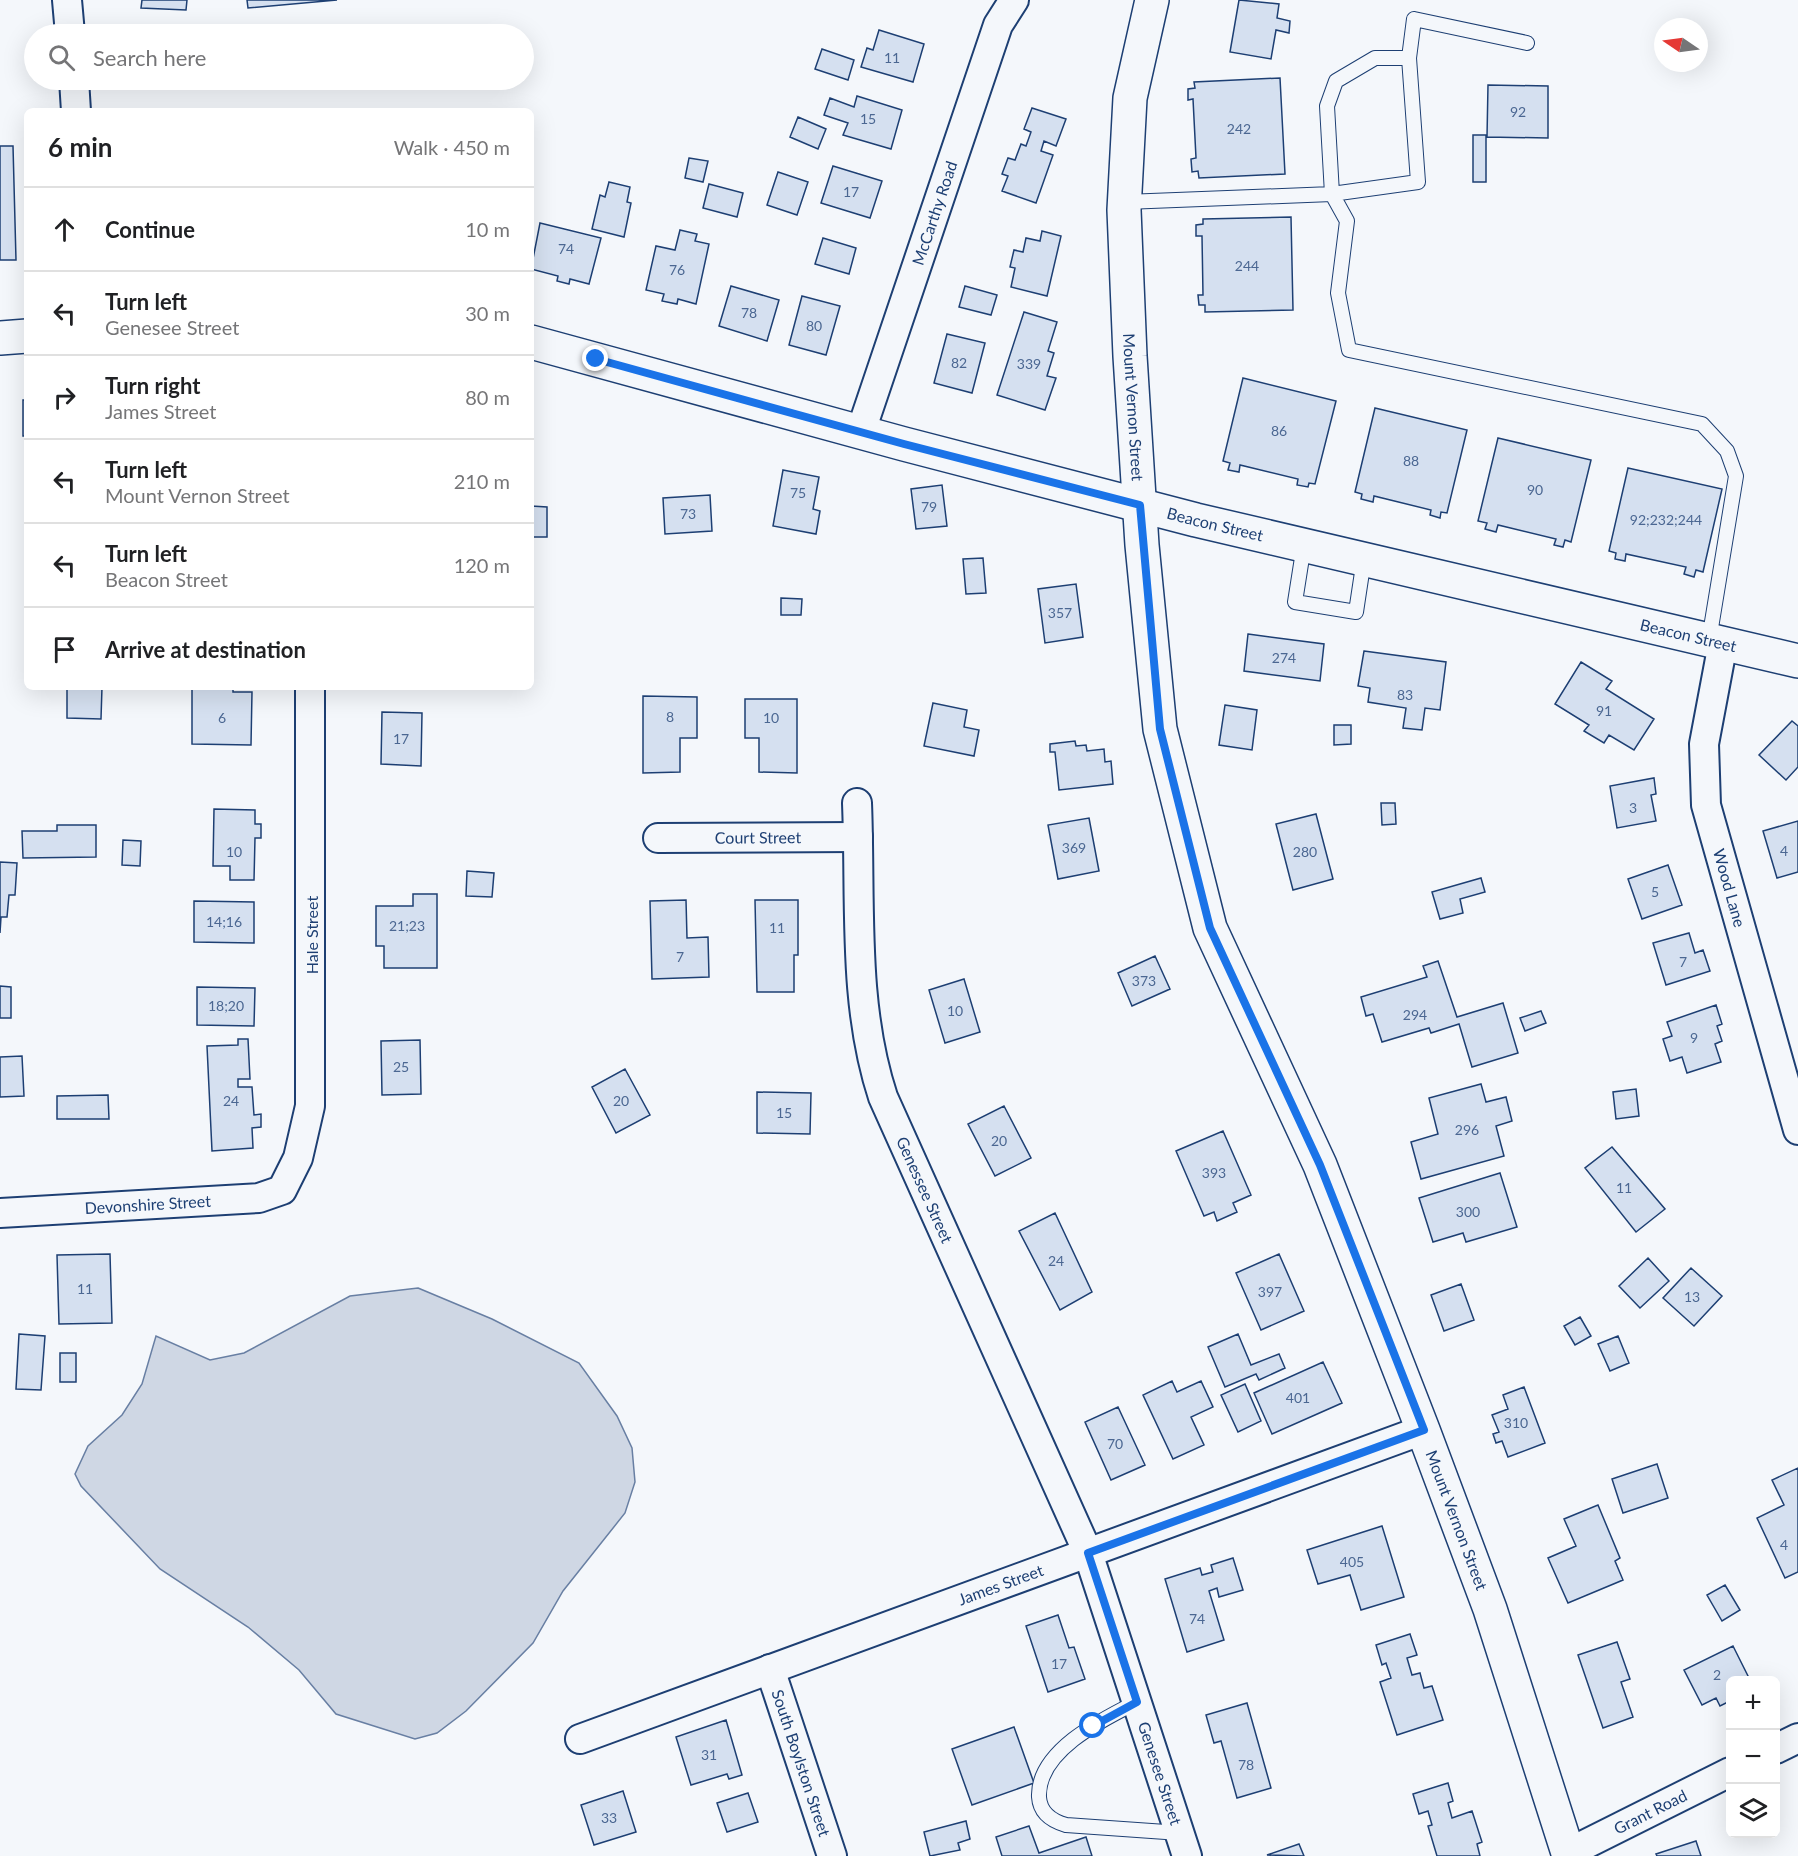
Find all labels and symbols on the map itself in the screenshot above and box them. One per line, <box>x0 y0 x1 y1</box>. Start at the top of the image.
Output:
north arrow <box>1654 18 1708 72</box>
house number: 11 <box>884 49 900 66</box>
house number: 92 <box>1510 103 1526 120</box>
house number: 15 <box>860 110 876 127</box>
house number: 242 <box>1227 120 1251 137</box>
street label: McCarthy Road <box>908 158 960 267</box>
house number: 17 <box>843 183 859 200</box>
house number: 74 <box>558 240 574 257</box>
house number: 244 <box>1235 257 1259 274</box>
house number: 76 <box>669 261 685 278</box>
house number: 78 <box>741 304 757 321</box>
house number: 80 <box>806 317 822 334</box>
street label: Mount Vernon Street <box>1120 333 1148 482</box>
route end <box>582 345 608 371</box>
house number: 82 <box>951 354 967 371</box>
house number: 339 <box>1017 355 1041 372</box>
house number: 86 <box>1271 422 1287 439</box>
house number: 88 <box>1403 452 1419 469</box>
house number: 90 <box>1527 481 1543 498</box>
house number: 75 <box>790 484 806 501</box>
house number: 79 <box>921 498 937 515</box>
street label: Beacon Street <box>1165 503 1266 545</box>
house number: 73 <box>680 505 696 522</box>
house number: 92;232;244 <box>1630 511 1702 528</box>
house number: 357 <box>1048 604 1072 621</box>
street label: Beacon Street <box>1638 614 1739 655</box>
house number: 274 <box>1272 649 1296 666</box>
house number: 83 <box>1397 686 1413 703</box>
house number: 91 <box>1596 702 1612 719</box>
house number: 8 <box>666 708 674 725</box>
house number: 6 <box>218 709 226 726</box>
house number: 10 <box>763 709 779 726</box>
house number: 17 <box>393 730 409 747</box>
house number: 3 <box>1629 799 1637 816</box>
street label: Court Street <box>715 827 801 847</box>
house number: 369 <box>1062 839 1086 856</box>
house number: 4 <box>1780 842 1788 859</box>
house number: 10 <box>226 843 242 860</box>
house number: 280 <box>1293 843 1317 860</box>
street label: Wood Lane <box>1710 846 1750 929</box>
house number: 5 <box>1651 883 1659 900</box>
street label: Hale Street <box>302 896 321 974</box>
house number: 14;16 <box>206 913 242 930</box>
house number: 21;23 <box>389 917 425 934</box>
house number: 11 <box>769 919 785 936</box>
house number: 7 <box>676 948 684 965</box>
house number: 7 <box>1679 953 1687 970</box>
house number: 373 <box>1132 972 1156 989</box>
house number: 18;20 <box>208 997 244 1014</box>
house number: 10 <box>947 1002 963 1019</box>
house number: 294 <box>1403 1006 1427 1023</box>
house number: 9 <box>1690 1029 1698 1046</box>
house number: 25 <box>393 1058 409 1075</box>
house number: 24 <box>223 1092 239 1109</box>
house number: 20 <box>613 1092 629 1109</box>
house number: 15 <box>776 1104 792 1121</box>
house number: 296 <box>1455 1121 1479 1138</box>
house number: 20 <box>991 1132 1007 1149</box>
street label: Genessee Street <box>893 1133 957 1246</box>
house number: 393 <box>1202 1164 1226 1181</box>
house number: 11 <box>1616 1179 1632 1196</box>
street label: Devonshire Street <box>84 1191 212 1217</box>
house number: 300 <box>1456 1203 1480 1220</box>
house number: 24 <box>1048 1252 1064 1269</box>
house number: 11 <box>77 1280 93 1297</box>
house number: 397 <box>1258 1283 1282 1300</box>
house number: 13 <box>1684 1288 1700 1305</box>
house number: 401 <box>1286 1389 1310 1406</box>
house number: 310 <box>1504 1414 1528 1431</box>
house number: 70 <box>1107 1435 1123 1452</box>
street label: Mount Vernon Street <box>1422 1447 1492 1593</box>
house number: 4 <box>1780 1536 1788 1553</box>
house number: 405 <box>1340 1553 1364 1570</box>
street label: James Street <box>955 1560 1046 1609</box>
house number: 74 <box>1189 1610 1205 1627</box>
house number: 17 <box>1051 1655 1067 1672</box>
house number: 2 <box>1713 1666 1721 1683</box>
street label: South Boylston Street <box>768 1687 835 1839</box>
route start <box>1079 1712 1105 1738</box>
street label: Genesee Street <box>1135 1719 1186 1827</box>
house number: 31 <box>701 1746 717 1763</box>
house number: 78 <box>1238 1756 1254 1773</box>
street label: Grant Road <box>1610 1785 1690 1838</box>
house number: 33 <box>601 1809 617 1826</box>

